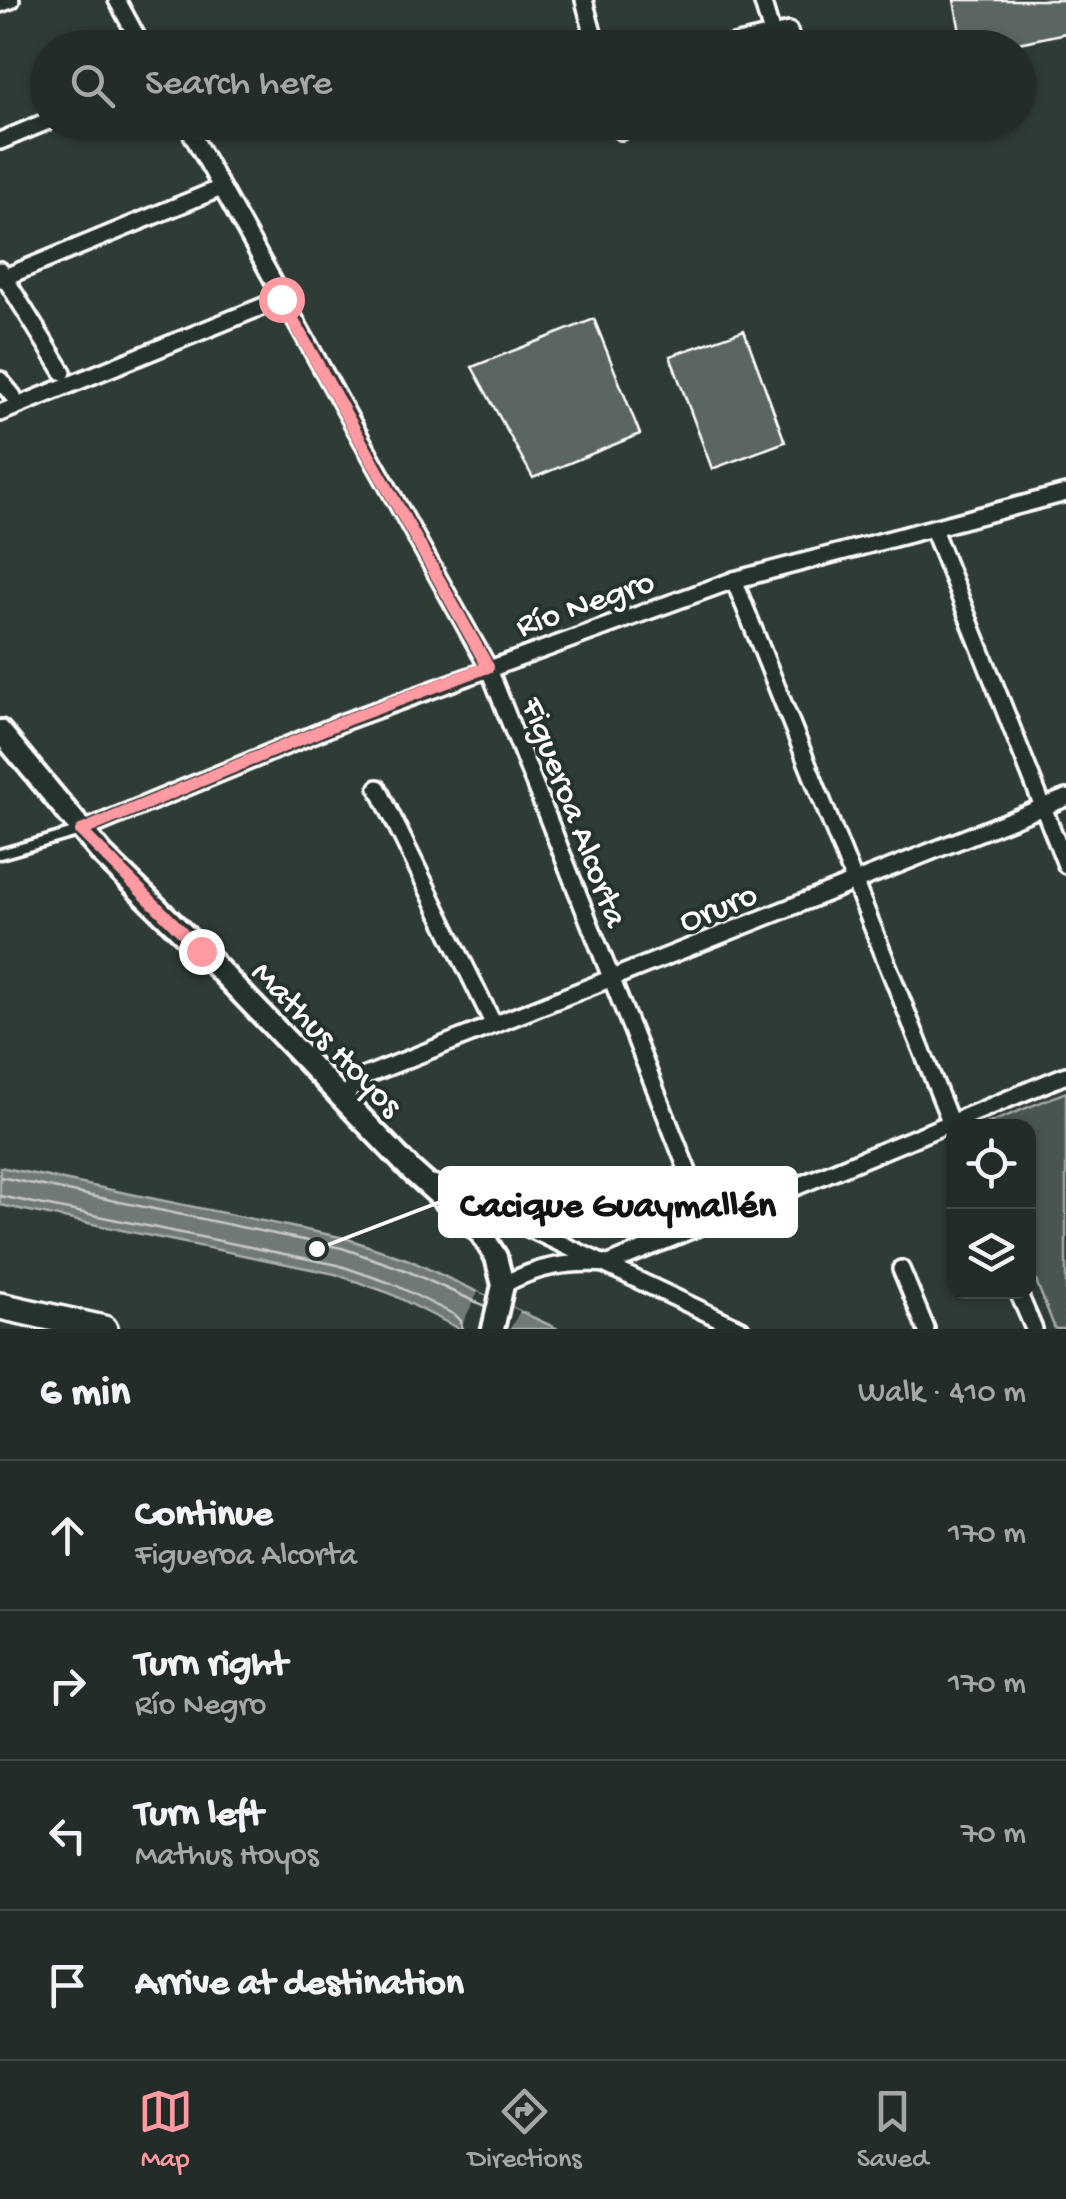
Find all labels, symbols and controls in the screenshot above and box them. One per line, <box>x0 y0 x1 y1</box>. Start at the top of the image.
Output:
search box <box>30 30 1036 140</box>
icon: search <box>65 58 120 113</box>
text: Search here <box>145 63 332 107</box>
route start <box>259 277 305 323</box>
street label: Río Negro <box>511 563 660 649</box>
street label: Figueroa Alcorta <box>509 691 635 935</box>
street label: Oruro <box>674 876 764 944</box>
route end <box>179 929 225 975</box>
street label: Mathus Hoyos <box>241 954 410 1128</box>
map controls <box>946 1119 1036 1299</box>
button: locate <box>946 1119 1036 1209</box>
callout: Cacique Guaymallén <box>440 1168 796 1236</box>
text: Cacique Guaymallén <box>460 1186 777 1230</box>
button: layers <box>946 1209 1036 1299</box>
text: 6 min <box>40 1370 130 1419</box>
text: Walk · 410 m <box>858 1375 1026 1413</box>
text: Continue <box>135 1494 273 1538</box>
icon: ahead <box>40 1508 95 1563</box>
text: 170 m <box>948 1516 1026 1554</box>
text: Figueroa Alcorta <box>135 1538 357 1576</box>
text: Turn right <box>135 1644 287 1688</box>
icon: right <box>40 1658 95 1713</box>
text: 170 m <box>948 1666 1026 1704</box>
text: Río Negro <box>135 1688 266 1726</box>
text: Turn left <box>135 1794 263 1838</box>
icon: left <box>40 1808 95 1863</box>
text: 70 m <box>961 1816 1026 1854</box>
text: Mathus Hoyos <box>135 1838 319 1876</box>
icon: arrive <box>40 1958 95 2013</box>
text: Arrive at destination <box>135 1963 464 2007</box>
tab: Map <box>138 2084 193 2177</box>
tab: Directions <box>468 2084 582 2177</box>
tab: Saved <box>857 2084 928 2177</box>

